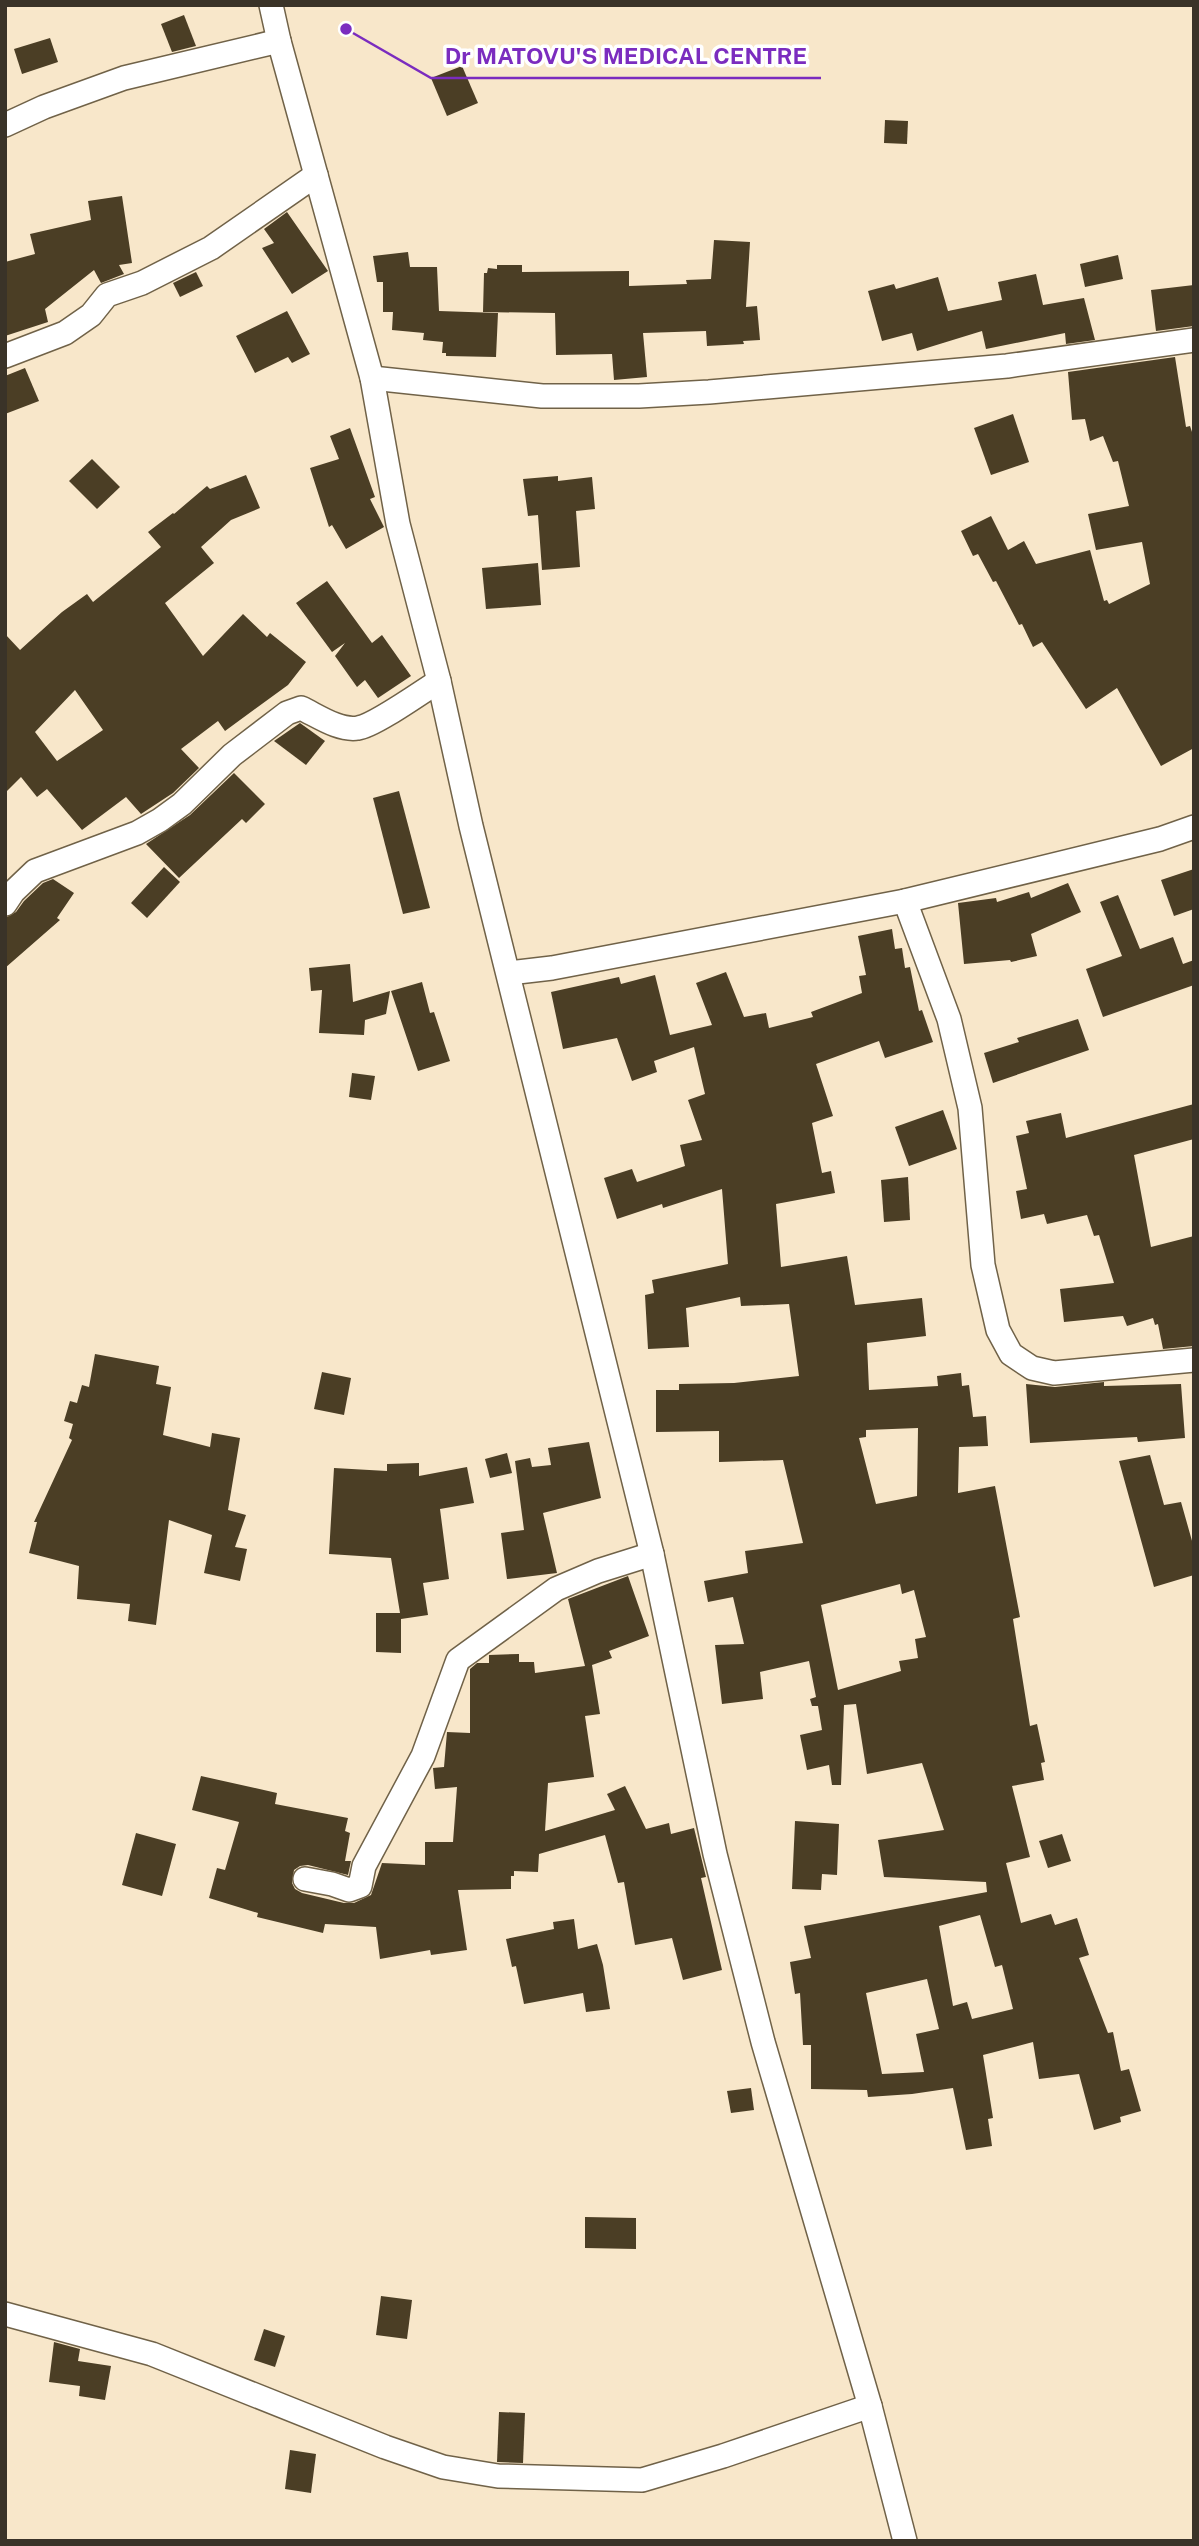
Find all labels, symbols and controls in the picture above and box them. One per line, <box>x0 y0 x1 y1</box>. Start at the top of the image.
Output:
callout: Dr MATOVU'S MEDICAL CENTRE <box>431 34 821 78</box>
text: Dr MATOVU'S MEDICAL CENTRE <box>445 42 807 69</box>

